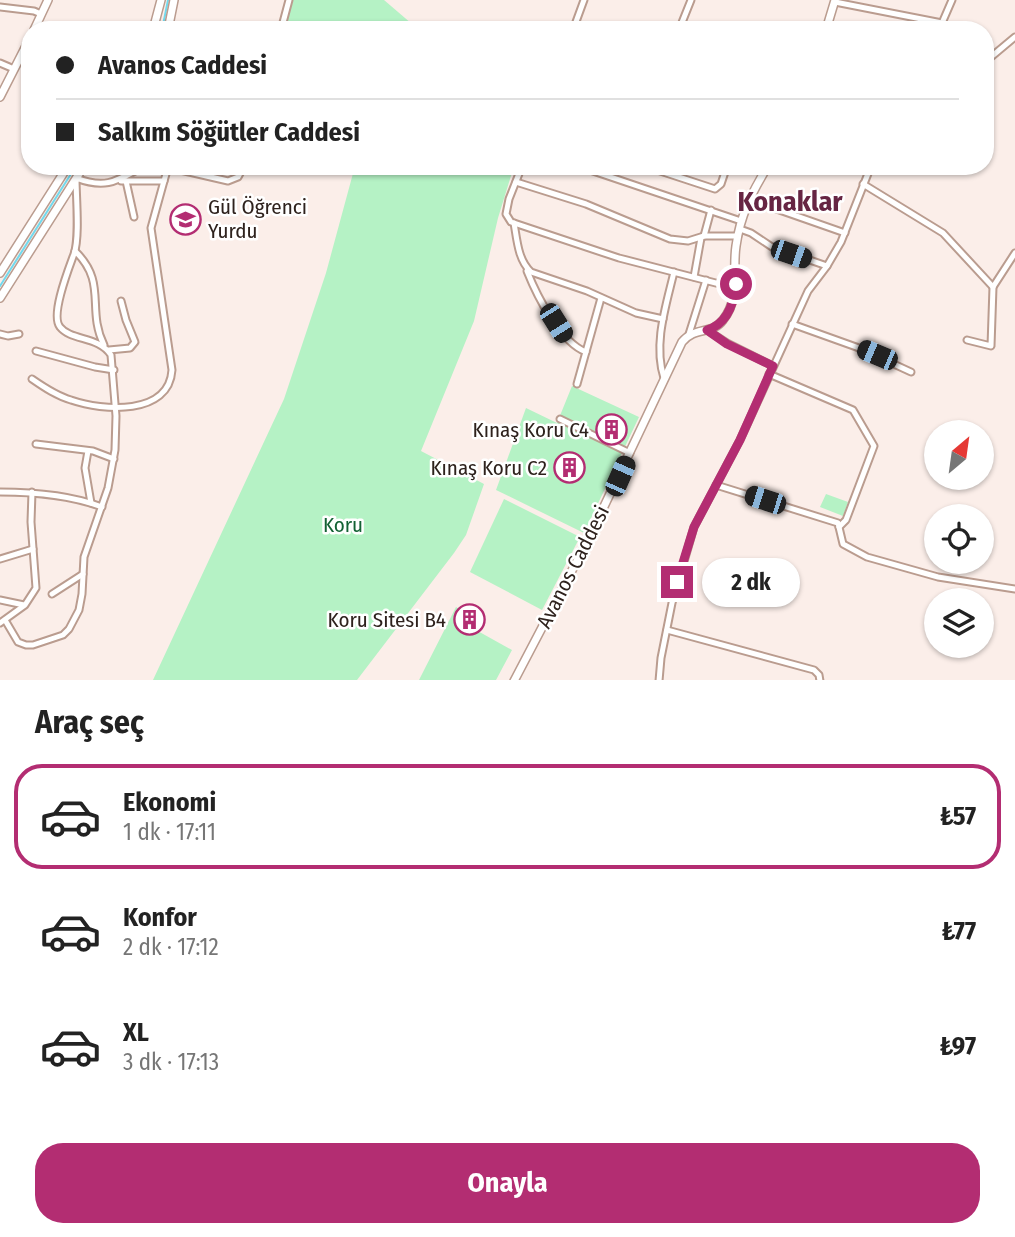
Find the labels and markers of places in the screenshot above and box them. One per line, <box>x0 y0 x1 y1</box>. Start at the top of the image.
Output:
place label: Gül Öğrenci Yurdu <box>208 194 307 244</box>
school or university icon: Gül Öğrenci Yurdu <box>168 202 202 236</box>
building icon: Kınaş Koru C4 <box>595 413 629 447</box>
place label: Kınaş Koru C4 <box>473 417 589 443</box>
building icon: Kınaş Koru C2 <box>553 451 587 485</box>
place label: Kınaş Koru C2 <box>430 455 547 481</box>
building icon: Koru Sitesi B4 <box>452 603 486 637</box>
place label: Koru Sitesi B4 <box>328 607 446 633</box>

